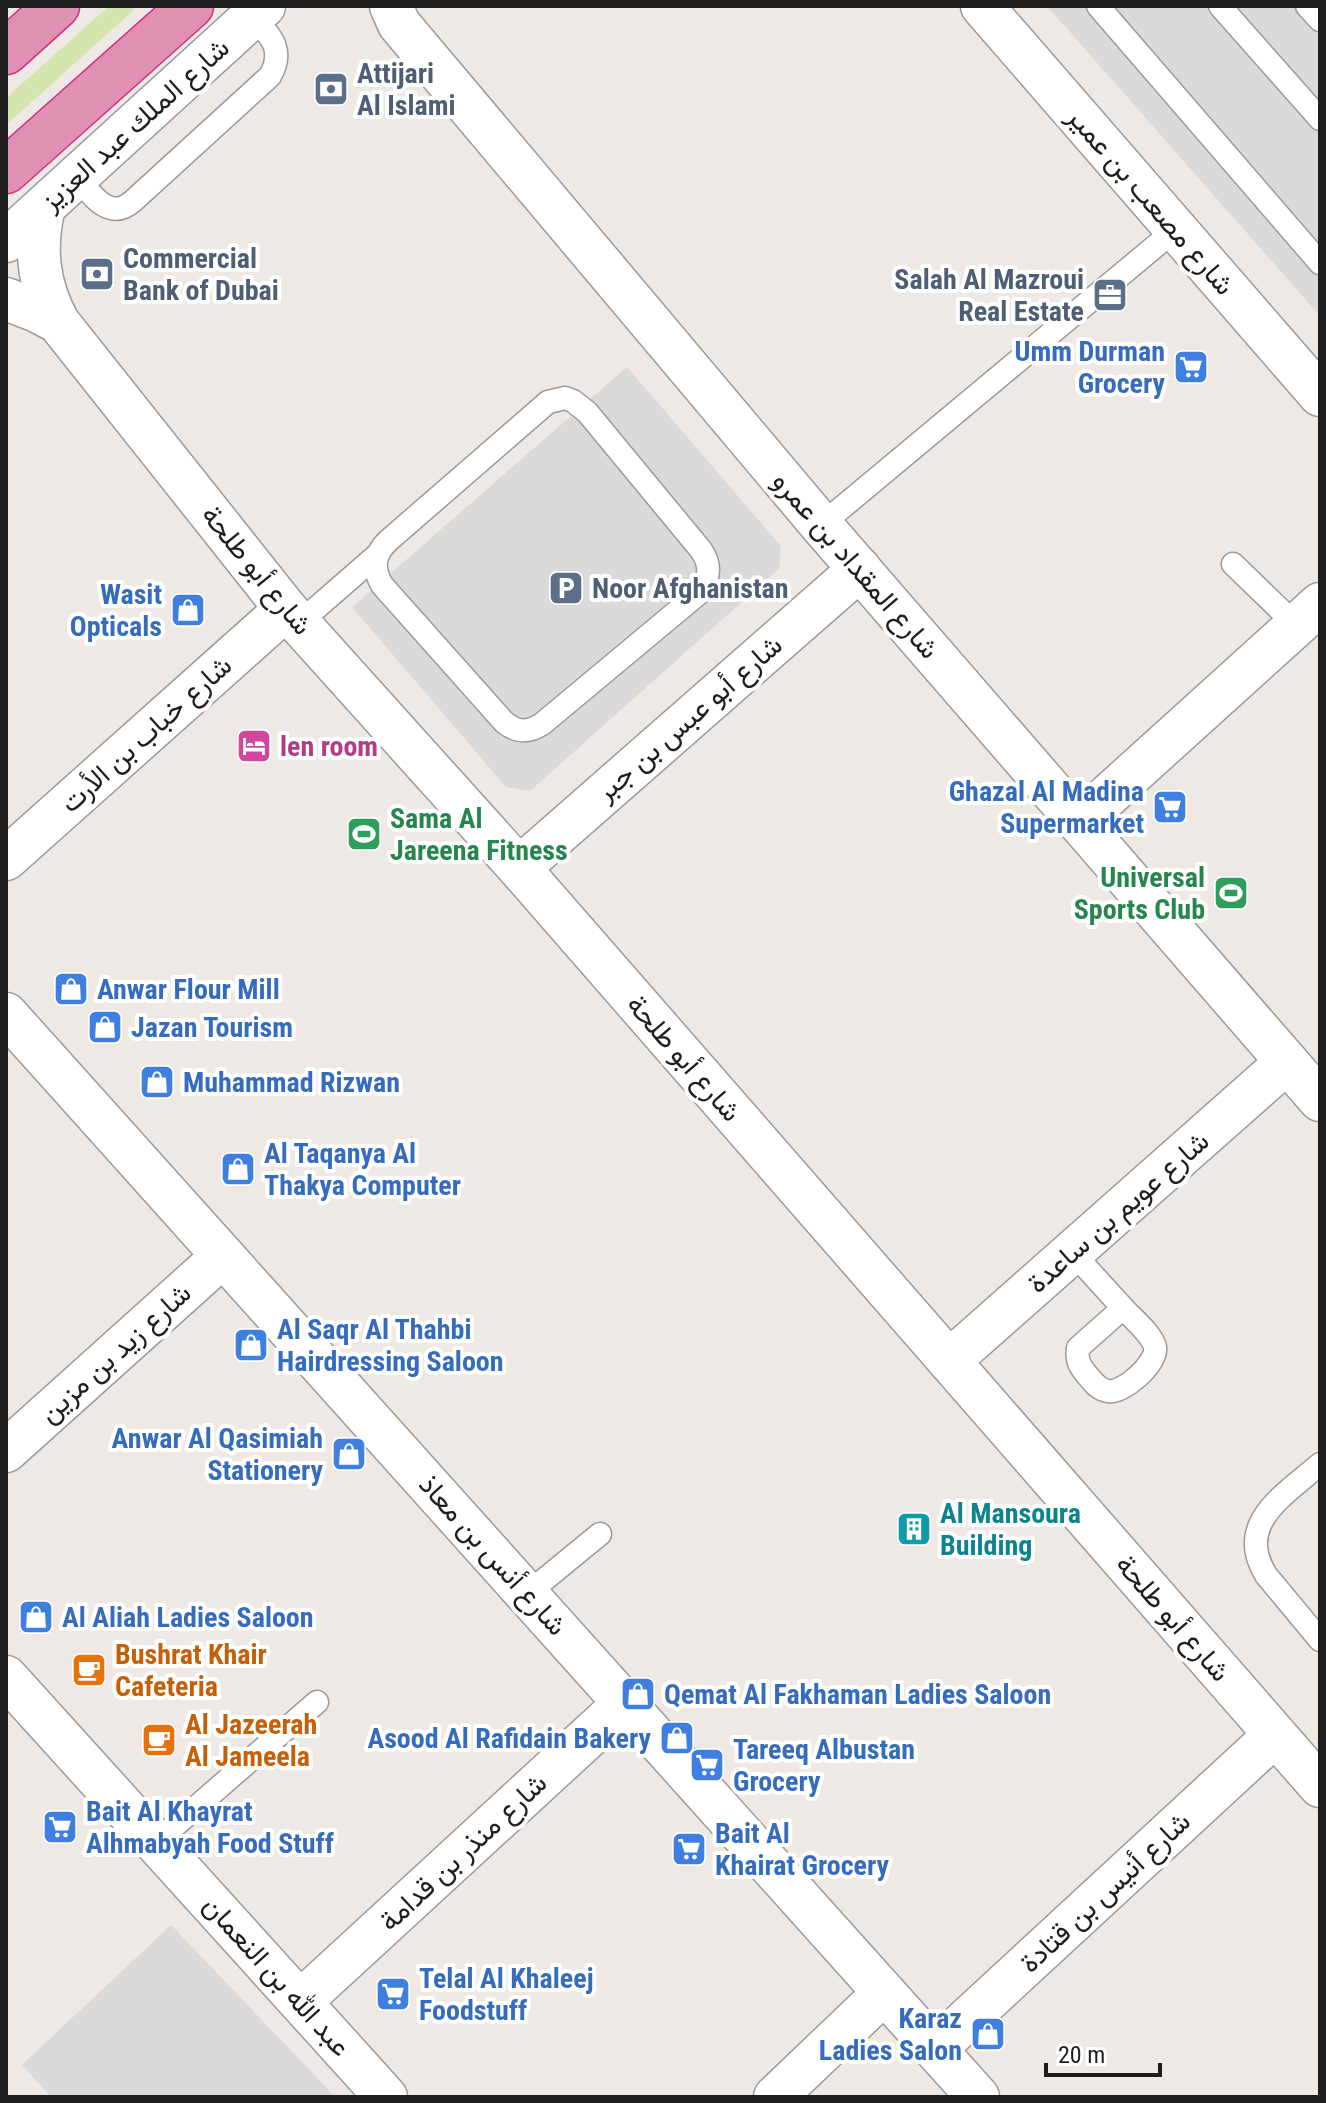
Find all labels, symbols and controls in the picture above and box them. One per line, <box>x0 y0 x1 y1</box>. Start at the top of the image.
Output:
street label: شارع الملك عبد العزيز <box>33 31 237 219</box>
place label: Attijari Al Islami <box>357 57 456 122</box>
bank icon: Attijari Al Islami <box>312 70 350 108</box>
street label: شارع مصعب بن عمير <box>1058 100 1241 303</box>
place label: Commercial Bank of Dubai <box>123 242 279 307</box>
bank icon: Commercial Bank of Dubai <box>78 255 116 293</box>
place label: Salah Al Mazroui Real Estate <box>894 263 1084 328</box>
office icon: Salah Al Mazroui Real Estate <box>1091 276 1129 314</box>
place label: Umm Durman Grocery <box>1014 335 1166 400</box>
supermarket icon: Umm Durman Grocery <box>1172 348 1210 386</box>
street label: شارع المقداد بن عمرو <box>764 465 946 667</box>
street label: شارع أبو طلحة <box>193 499 319 643</box>
parking icon: Noor Afghanistan <box>547 569 585 607</box>
place label: Noor Afghanistan <box>592 572 788 605</box>
place label: Wasit Opticals <box>70 578 162 643</box>
shop icon: Wasit Opticals <box>169 591 207 629</box>
street label: شارع أبو عبس بن جبر <box>588 628 790 810</box>
street label: شارع خباب بن الأرت <box>54 649 240 821</box>
hotel icon: len room <box>235 727 273 765</box>
place label: len room <box>280 730 378 763</box>
place label: Ghazal Al Madina Supermarket <box>949 775 1144 840</box>
supermarket icon: Ghazal Al Madina Supermarket <box>1151 788 1189 826</box>
place label: Sama Al Jareena Fitness <box>390 802 568 867</box>
sports icon: Sama Al Jareena Fitness <box>345 815 383 853</box>
place label: Universal Sports Club <box>1074 861 1205 926</box>
sports icon: Universal Sports Club <box>1212 874 1250 912</box>
shop icon: Anwar Flour Mill <box>52 970 90 1008</box>
place label: Anwar Flour Mill <box>97 973 280 1006</box>
street label: شارع أبو طلحة <box>618 988 748 1129</box>
shop icon: Jazan Tourism <box>86 1008 124 1046</box>
place label: Jazan Tourism <box>131 1011 293 1044</box>
shop icon: Muhammad Rizwan <box>138 1063 176 1101</box>
place label: Muhammad Rizwan <box>183 1066 400 1099</box>
street label: شارع عويم بن ساعدة <box>1021 1124 1217 1301</box>
place label: Al Taqanya Al Thakya Computer <box>264 1137 461 1202</box>
shop icon: Al Taqanya Al Thakya Computer <box>219 1150 257 1188</box>
street label: شارع زيد بن مزين <box>32 1276 199 1431</box>
place label: Al Saqr Al Thahbi Hairdressing Saloon <box>277 1313 504 1378</box>
shop icon: Al Saqr Al Thahbi Hairdressing Saloon <box>232 1326 270 1364</box>
place label: Anwar Al Qasimiah Stationery <box>112 1422 324 1487</box>
shop icon: Anwar Al Qasimiah Stationery <box>330 1435 368 1473</box>
street label: شارع أنس بن معاذ <box>411 1468 574 1643</box>
place label: Al Mansoura Building <box>940 1497 1081 1562</box>
building icon: Al Mansoura Building <box>895 1510 933 1548</box>
street label: شارع أبو طلحة <box>1107 1548 1237 1689</box>
shop icon: Al Aliah Ladies Saloon <box>17 1598 55 1636</box>
place label: Al Aliah Ladies Saloon <box>62 1601 314 1634</box>
place label: Bushrat Khair Cafeteria <box>115 1638 267 1703</box>
cafe icon: Bushrat Khair Cafeteria <box>70 1651 108 1689</box>
shop icon: Qemat Al Fakhaman Ladies Saloon <box>619 1675 657 1713</box>
place label: Qemat Al Fakhaman Ladies Saloon <box>664 1678 1051 1711</box>
place label: Al Jazeerah Al Jameela <box>185 1708 317 1773</box>
shop icon: Asood Al Rafidain Bakery <box>658 1719 696 1757</box>
cafe icon: Al Jazeerah Al Jameela <box>140 1721 178 1759</box>
place label: Asood Al Rafidain Bakery <box>367 1722 652 1755</box>
place label: Tareeq Albustan Grocery <box>733 1733 915 1798</box>
supermarket icon: Tareeq Albustan Grocery <box>688 1746 726 1784</box>
street label: شارع منذر بن قدامة <box>373 1766 555 1939</box>
place label: Bait Al Khayrat Alhmabyah Food Stuff <box>86 1795 334 1860</box>
street label: شارع أنيس بن قتادة <box>1013 1805 1198 1981</box>
supermarket icon: Bait Al Khayrat Alhmabyah Food Stuff <box>41 1808 79 1846</box>
place label: Bait Al Khairat Grocery <box>715 1817 890 1882</box>
supermarket icon: Bait Al Khairat Grocery <box>670 1830 708 1868</box>
street label: عبد الله بن النعمان <box>196 1889 358 2063</box>
place label: Telal Al Khaleej Foodstuff <box>419 1962 594 2027</box>
supermarket icon: Telal Al Khaleej Foodstuff <box>374 1975 412 2013</box>
place label: Karaz Ladies Salon <box>819 2002 962 2067</box>
shop icon: Karaz Ladies Salon <box>969 2015 1007 2053</box>
scale bar <box>1046 2027 1160 2077</box>
text: 20 m <box>1058 2041 1105 2069</box>

